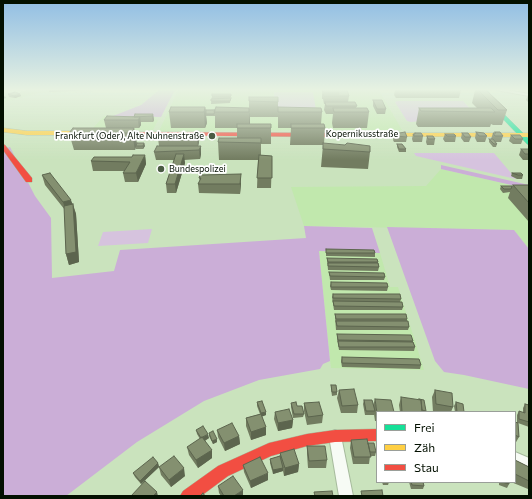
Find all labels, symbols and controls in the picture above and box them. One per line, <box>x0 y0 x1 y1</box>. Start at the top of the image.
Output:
street label: Kopernikusstraße <box>326 129 398 139</box>
place label: Frankfurt (Oder), Alte Nuhnenstraße <box>55 131 204 141</box>
marker: Frankfurt (Oder), Alte Nuhnenstraße <box>207 131 217 141</box>
marker: Bundespolizei <box>156 164 166 174</box>
place label: Bundespolizei <box>169 164 226 174</box>
legend <box>376 411 516 483</box>
text: Frei <box>414 420 435 434</box>
text: Zäh <box>414 440 435 454</box>
text: Stau <box>414 460 439 474</box>

